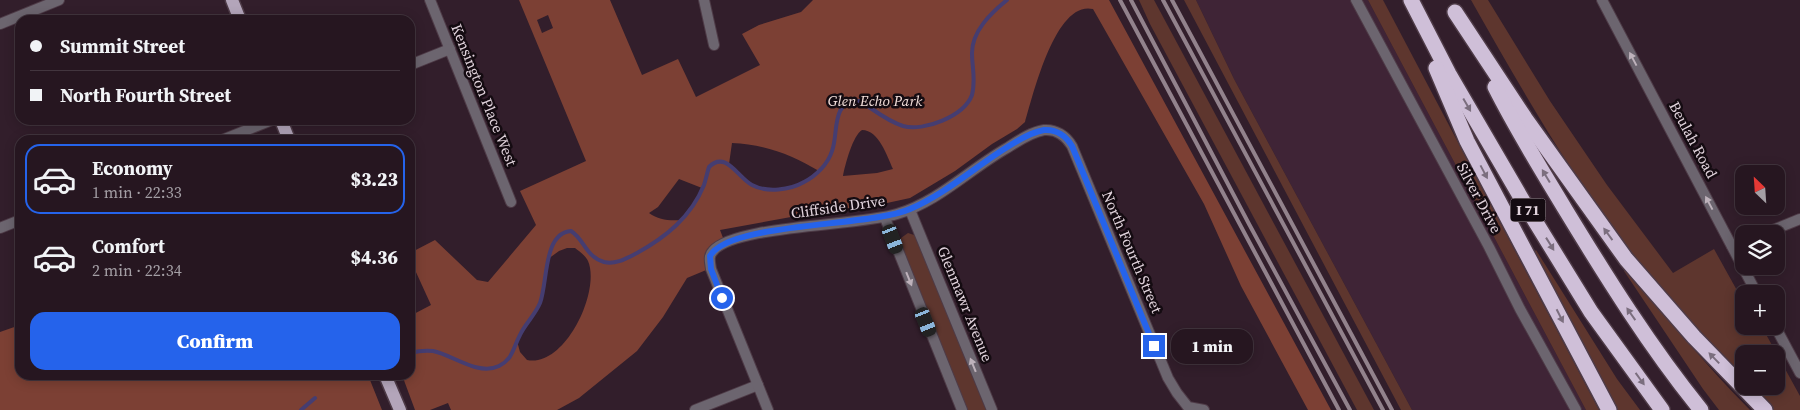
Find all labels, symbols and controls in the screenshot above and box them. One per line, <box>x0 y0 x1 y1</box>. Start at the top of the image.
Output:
street label: Kensington Place West <box>446 21 523 169</box>
text: Summit Street <box>60 33 185 59</box>
one-way arrow <box>1629 52 1637 67</box>
text: North Fourth Street <box>60 82 231 108</box>
park label: Glen Echo Park <box>828 90 923 111</box>
one-way arrow <box>1463 97 1471 112</box>
street label: Beulah Road <box>1664 98 1723 182</box>
text: Economy <box>92 155 173 181</box>
icon: car <box>32 157 77 202</box>
street label: Silver Drive <box>1452 159 1507 237</box>
one-way arrow <box>1480 165 1488 180</box>
north arrow <box>1735 165 1785 215</box>
map controls <box>1735 165 1785 395</box>
text: $3.23 <box>350 166 398 192</box>
one-way arrow <box>1541 169 1550 182</box>
text: 1 min · 22:33 <box>92 181 182 203</box>
street label: North Fourth Street <box>1097 188 1168 316</box>
street label: Cliffside Drive <box>789 189 887 224</box>
one-way arrow <box>1705 196 1713 210</box>
road number: I 71 <box>1510 198 1546 222</box>
car <box>880 222 905 256</box>
button: layers <box>1735 225 1785 275</box>
one-way arrow <box>1603 227 1613 241</box>
text: Comfort <box>92 233 165 259</box>
icon: car <box>32 235 77 280</box>
one-way arrow <box>1545 238 1554 251</box>
street label: Glenmawr Avenue <box>933 243 998 365</box>
text: $4.36 <box>350 244 398 270</box>
text: 2 min · 22:34 <box>92 259 182 281</box>
one-way arrow <box>905 272 913 286</box>
button: + <box>1735 285 1785 335</box>
route start <box>711 287 733 309</box>
car <box>913 305 938 339</box>
one-way arrow <box>1626 307 1636 321</box>
one-way arrow <box>1556 309 1564 323</box>
button: Confirm <box>30 312 400 370</box>
callout: 1 min <box>1172 328 1254 364</box>
route end <box>1143 335 1165 357</box>
text: 1 min <box>1191 335 1233 357</box>
button: − <box>1735 345 1785 395</box>
one-way arrow <box>1708 352 1720 364</box>
one-way arrow <box>969 358 977 372</box>
one-way arrow <box>1635 373 1645 386</box>

